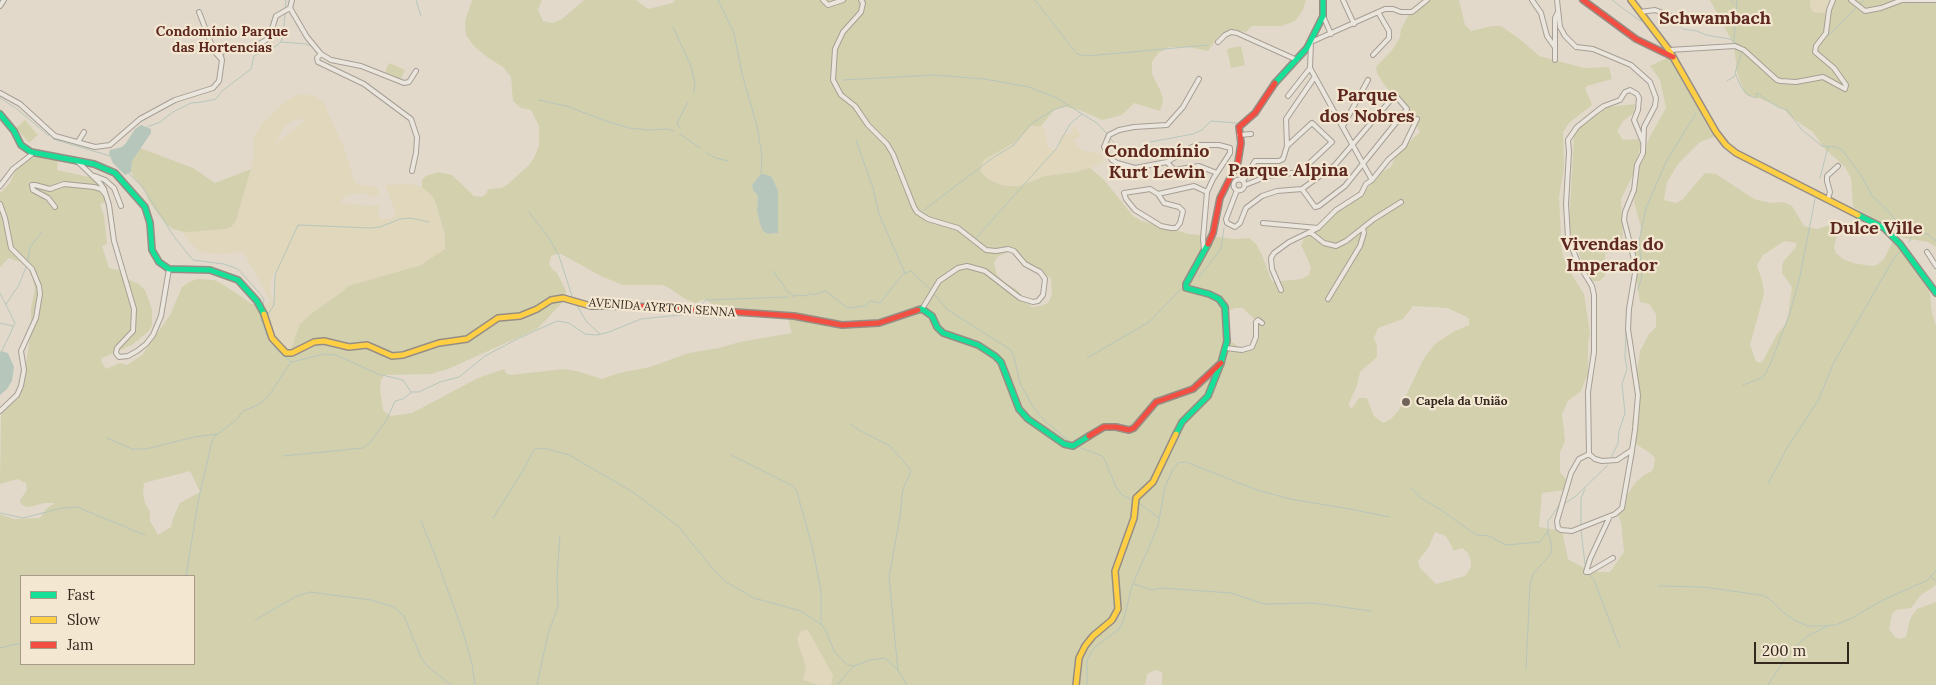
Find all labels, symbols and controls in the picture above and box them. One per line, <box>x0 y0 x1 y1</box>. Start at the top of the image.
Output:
district label: Schwambach <box>1659 8 1771 30</box>
district label: Condomínio Parque das Hortencias <box>156 24 288 56</box>
district label: Parque dos Nobres <box>1319 85 1415 128</box>
district label: Condomínio Kurt Lewin <box>1105 141 1209 183</box>
district label: Parque Alpina <box>1228 160 1348 182</box>
district label: Dulce Ville <box>1829 218 1923 240</box>
district label: Vivendas do Imperador <box>1560 234 1664 276</box>
street label: AVENIDA AYRTON SENNA <box>588 296 736 320</box>
place label: Capela da União <box>1416 395 1507 409</box>
marker: Capela da União <box>1400 396 1412 408</box>
legend <box>20 575 195 665</box>
text: Fast <box>67 585 95 604</box>
text: Slow <box>67 610 100 629</box>
scale bar <box>1756 632 1851 664</box>
text: Jam <box>67 635 94 654</box>
text: 200 m <box>1762 641 1806 660</box>

